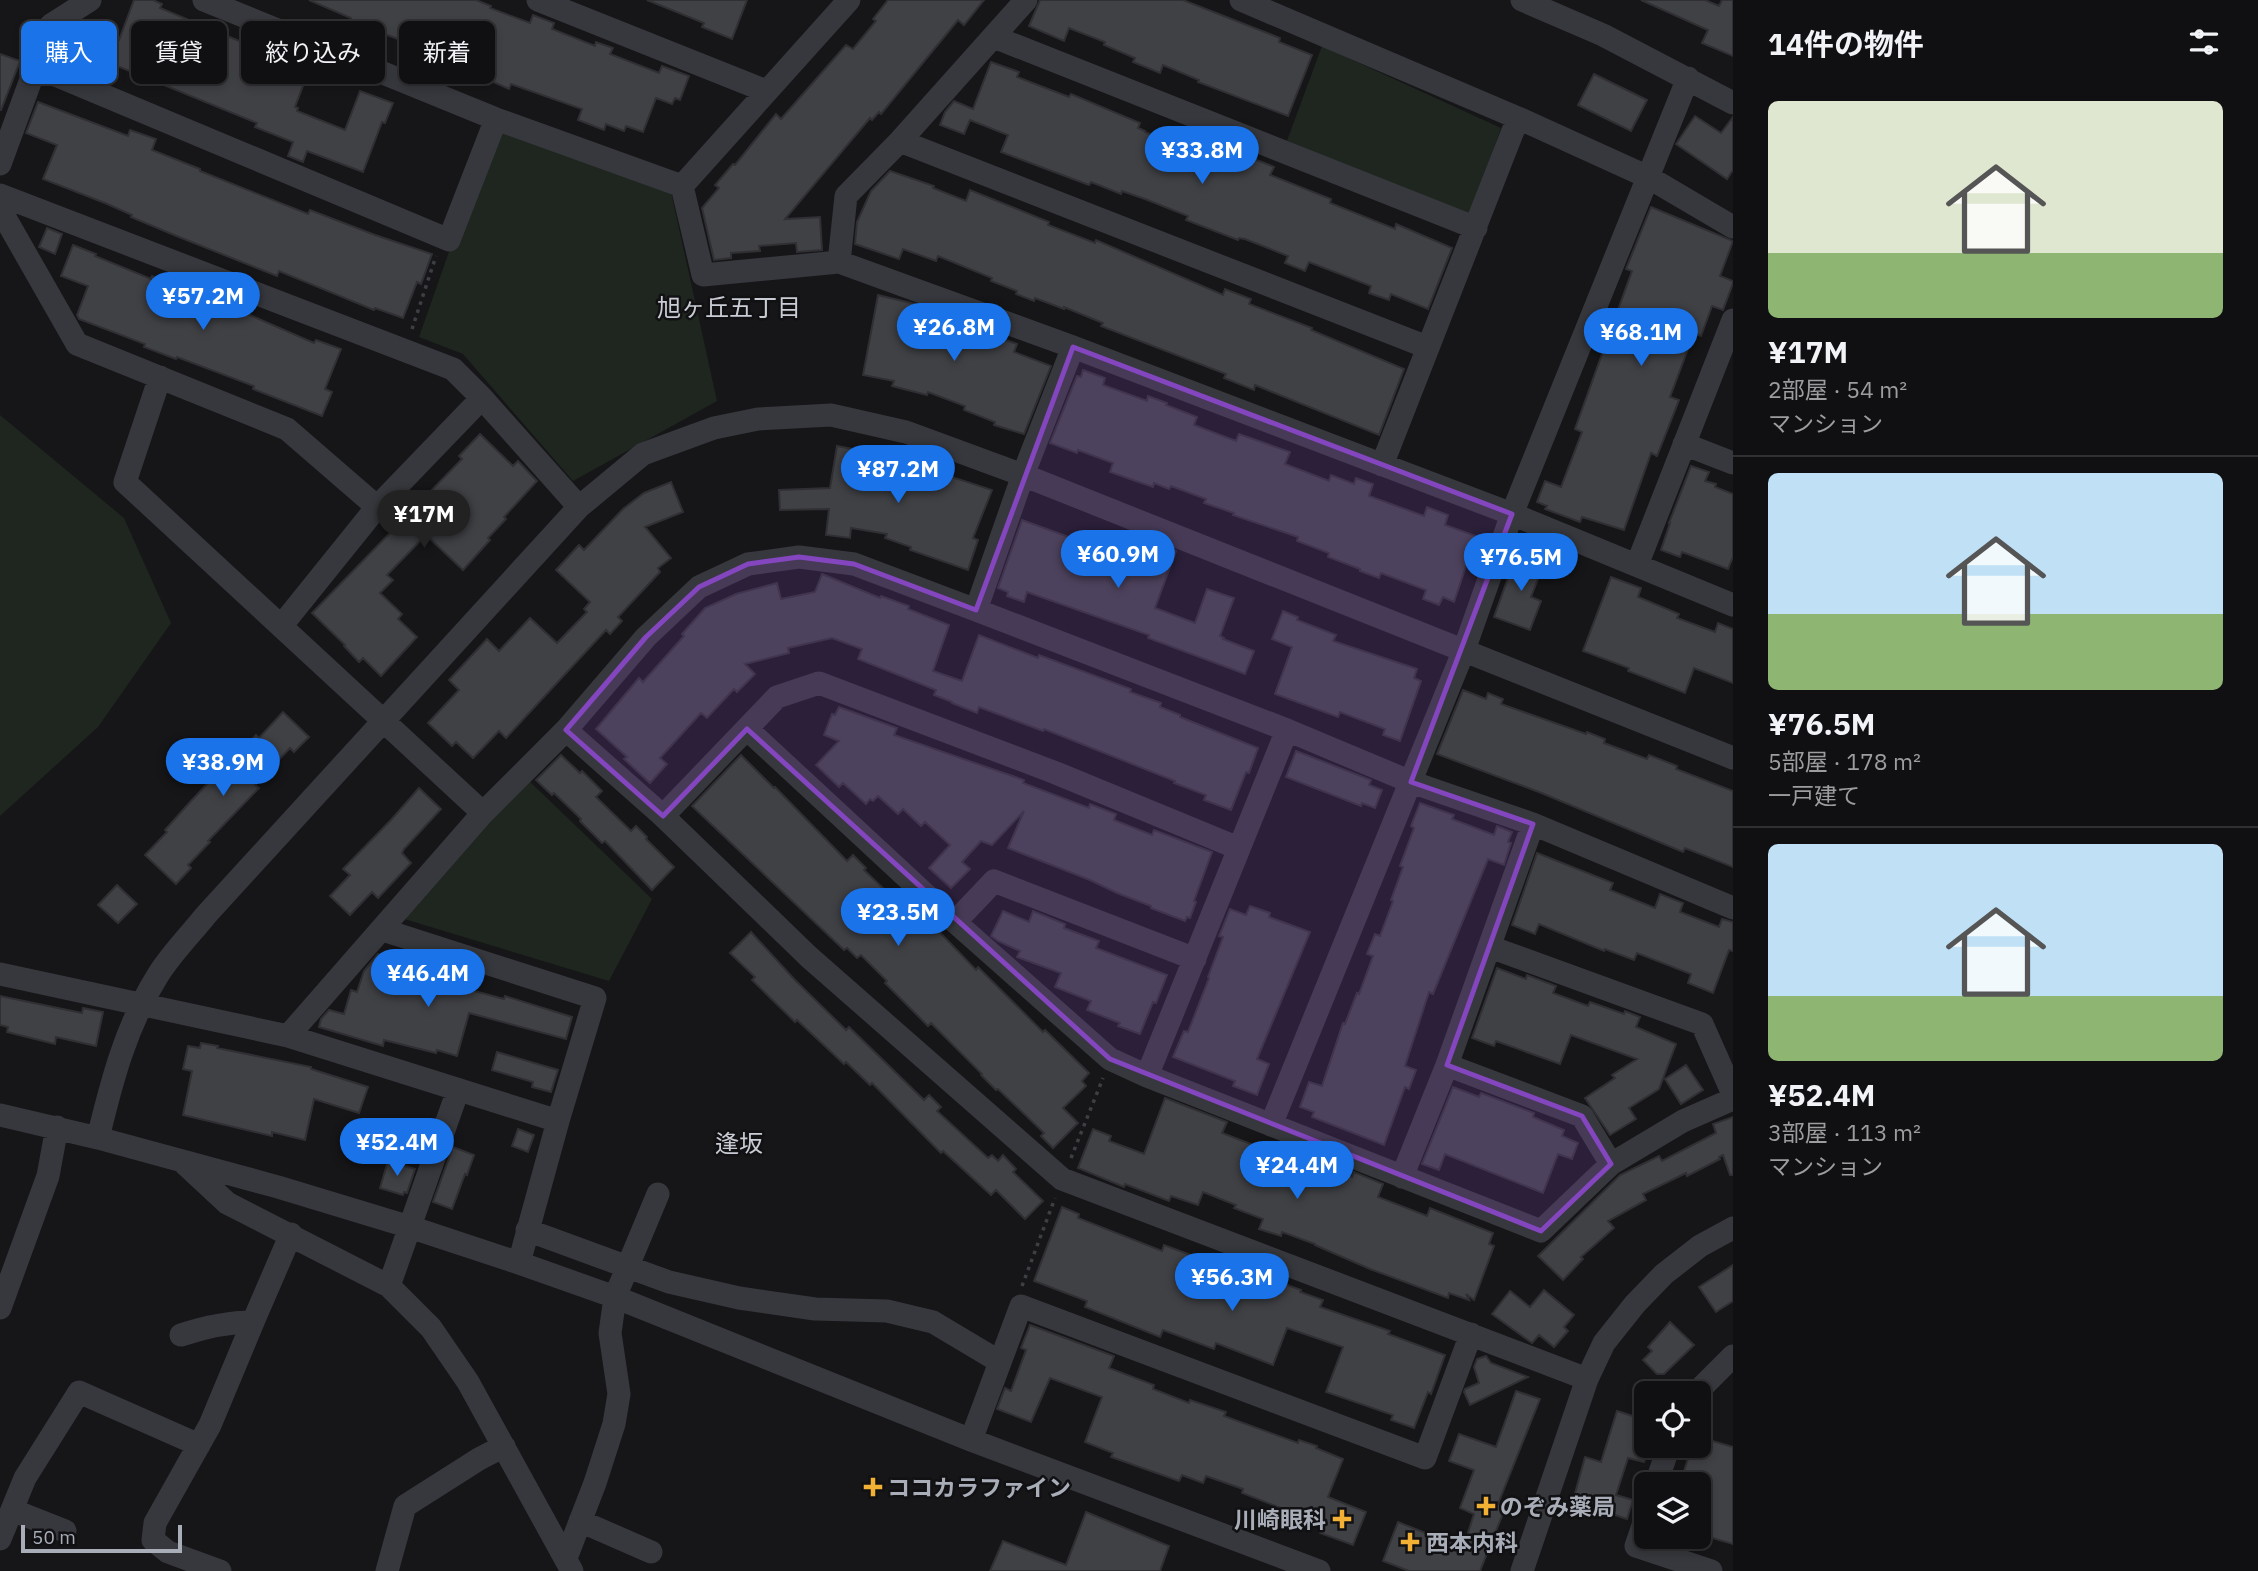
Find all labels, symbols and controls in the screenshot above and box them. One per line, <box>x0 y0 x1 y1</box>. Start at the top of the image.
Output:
chip: 購入 <box>21 21 117 84</box>
chip: 賃貸 <box>131 21 227 84</box>
chip: 絞り込み <box>241 21 385 84</box>
chip: 新着 <box>399 21 495 84</box>
icon: filters <box>2185 23 2223 61</box>
text: 14件の物件 <box>1768 24 1924 63</box>
pin: ¥33.8M <box>1145 127 1259 186</box>
text: ¥33.8M <box>1161 134 1243 164</box>
icon: home <box>1933 146 2059 272</box>
pin: ¥57.2M <box>146 272 260 332</box>
text: ¥57.2M <box>162 280 244 310</box>
district label: 旭ヶ丘五丁目 <box>657 291 801 323</box>
pin: ¥26.8M <box>897 304 1011 363</box>
pin: ¥68.1M <box>1584 308 1698 368</box>
text: ¥26.8M <box>913 311 995 341</box>
text: ¥68.1M <box>1600 316 1682 346</box>
text: ¥17M <box>1768 332 1848 371</box>
text: 2部屋 · 54 m² <box>1768 374 1907 404</box>
text: マンション <box>1768 408 1883 438</box>
pin: ¥87.2M <box>841 446 955 505</box>
text: ¥87.2M <box>857 453 939 483</box>
pin: ¥17M <box>383 490 465 550</box>
text: ¥17M <box>393 498 455 528</box>
icon: home <box>1933 518 2059 644</box>
pin: ¥60.9M <box>1061 530 1175 590</box>
pin: ¥76.5M <box>1464 534 1578 593</box>
text: ¥60.9M <box>1077 538 1159 568</box>
text: ¥76.5M <box>1480 541 1562 571</box>
text: ¥76.5M <box>1768 704 1875 743</box>
pin: ¥38.9M <box>166 738 280 798</box>
text: ¥38.9M <box>182 746 264 776</box>
text: 5部屋 · 178 m² <box>1768 746 1921 776</box>
text: 一戸建て <box>1768 780 1860 810</box>
pin: ¥23.5M <box>841 888 955 948</box>
icon: home <box>1933 889 2059 1015</box>
text: ¥23.5M <box>857 896 939 926</box>
pin: ¥46.4M <box>371 950 485 1009</box>
text: ¥46.4M <box>387 957 469 987</box>
text: ¥52.4M <box>1768 1075 1875 1114</box>
text: 3部屋 · 113 m² <box>1768 1117 1921 1147</box>
pin: ¥52.4M <box>340 1118 454 1178</box>
text: ¥52.4M <box>356 1126 438 1156</box>
district label: 逢坂 <box>715 1127 763 1159</box>
pin: ¥24.4M <box>1240 1142 1354 1201</box>
text: ¥24.4M <box>1256 1149 1338 1179</box>
text: マンション <box>1768 1151 1883 1181</box>
pin: ¥56.3M <box>1175 1254 1289 1313</box>
text: ¥56.3M <box>1191 1261 1273 1291</box>
map controls <box>1634 1381 1711 1549</box>
button: locate <box>1634 1381 1711 1458</box>
place label: ココカラファイン <box>887 1472 1071 1502</box>
button: layers <box>1634 1472 1711 1549</box>
marker: ココカラファイン <box>865 1479 881 1495</box>
place label: のぞみ薬局 <box>1500 1491 1615 1521</box>
marker: のぞみ薬局 <box>1478 1498 1494 1514</box>
place label: 川崎眼科 <box>1234 1504 1326 1534</box>
marker: 川崎眼科 <box>1332 1509 1352 1529</box>
scale bar <box>21 1522 182 1554</box>
text: 50 m <box>32 1525 76 1549</box>
place label: 西本内科 <box>1426 1527 1518 1557</box>
marker: 西本内科 <box>1400 1532 1420 1552</box>

